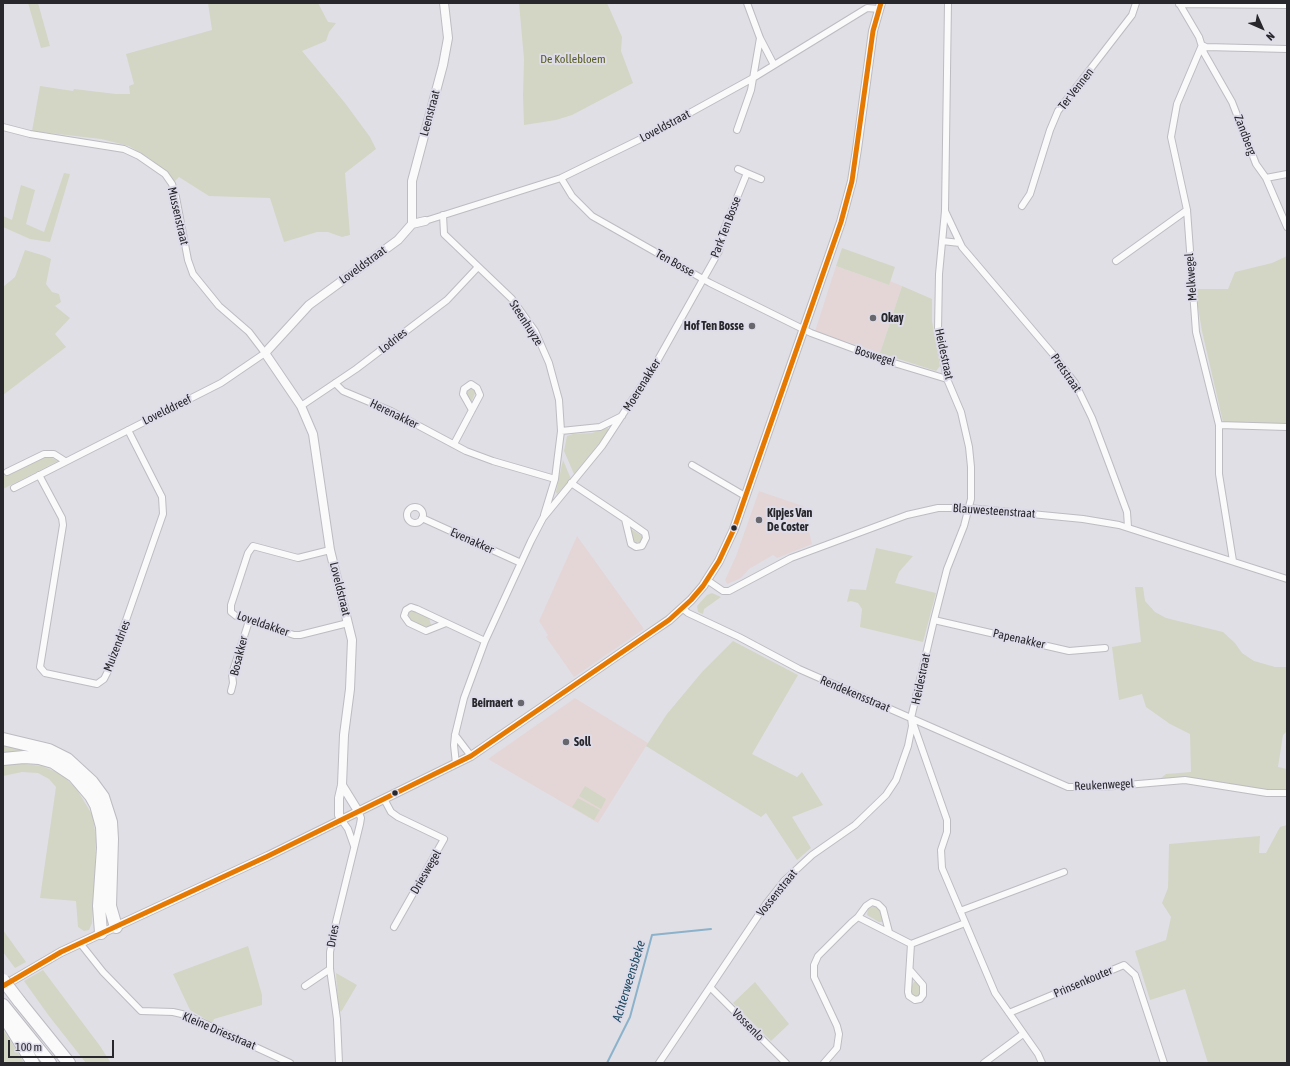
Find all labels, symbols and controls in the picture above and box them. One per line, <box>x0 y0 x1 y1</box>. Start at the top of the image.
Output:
north arrow <box>1242 8 1282 48</box>
text: N <box>1264 30 1277 43</box>
park label: De Kollebloem <box>540 52 606 66</box>
street label: Ter Vennen <box>1055 65 1097 113</box>
street label: Leenstraat <box>417 88 443 138</box>
street label: Loveldstraat <box>637 107 693 145</box>
street label: Zandberg <box>1231 113 1259 157</box>
street label: Mussenstraat <box>164 186 192 246</box>
street label: Park Ten Bosse <box>708 194 744 260</box>
street label: Loveldstraat <box>337 243 389 287</box>
street label: Ten Bosse <box>653 246 697 280</box>
street label: Melkwegel <box>1182 253 1200 301</box>
street label: Steenhuyze <box>506 298 546 348</box>
place label: Okay <box>881 311 904 325</box>
marker: Okay <box>868 313 878 323</box>
place label: Hof Ten Bosse <box>684 319 744 333</box>
marker: Hof Ten Bosse <box>747 321 757 331</box>
street label: Lodries <box>376 325 410 357</box>
street label: Heidestraat <box>932 327 956 381</box>
street label: Boswegel <box>853 343 897 369</box>
street label: Pretstraat <box>1048 351 1084 395</box>
street label: Moerenakker <box>620 356 664 414</box>
street label: Lovelddreef <box>140 392 194 428</box>
street label: Herenakker <box>367 396 421 432</box>
street label: Blauwesteenstraat <box>952 501 1036 521</box>
place label: Kipjes Van De Coster <box>767 506 812 534</box>
marker: Kipjes Van De Coster <box>754 515 764 525</box>
unlabelled marker <box>729 523 739 533</box>
street label: Evenakker <box>448 525 496 557</box>
street label: Loveldstraat <box>326 561 354 617</box>
street label: Loveldakker <box>235 608 291 640</box>
street label: Muizendries <box>101 618 133 674</box>
street label: Papenakker <box>992 626 1046 652</box>
street label: Bosakker <box>227 635 251 677</box>
street label: Heidestraat <box>909 652 933 706</box>
street label: Rendekensstraat <box>818 673 892 715</box>
place label: Beirnaert <box>472 696 513 710</box>
marker: Beirnaert <box>516 698 526 708</box>
place label: Soll <box>574 735 591 749</box>
marker: Soll <box>561 737 571 747</box>
street label: Reukenwegel <box>1074 776 1134 794</box>
unlabelled marker <box>390 788 400 798</box>
street label: Drieswegel <box>408 847 444 897</box>
street label: Vossenstraat <box>754 867 800 919</box>
street label: Dries <box>324 924 342 948</box>
water label: Achterweensbeke <box>609 938 649 1024</box>
street label: Prinsenkouter <box>1052 963 1114 1001</box>
street label: Vossenlo <box>729 1006 767 1044</box>
street label: Kleine Driesstraat <box>180 1009 258 1053</box>
scale bar <box>10 1032 116 1058</box>
text: 100 m <box>15 1040 42 1054</box>

